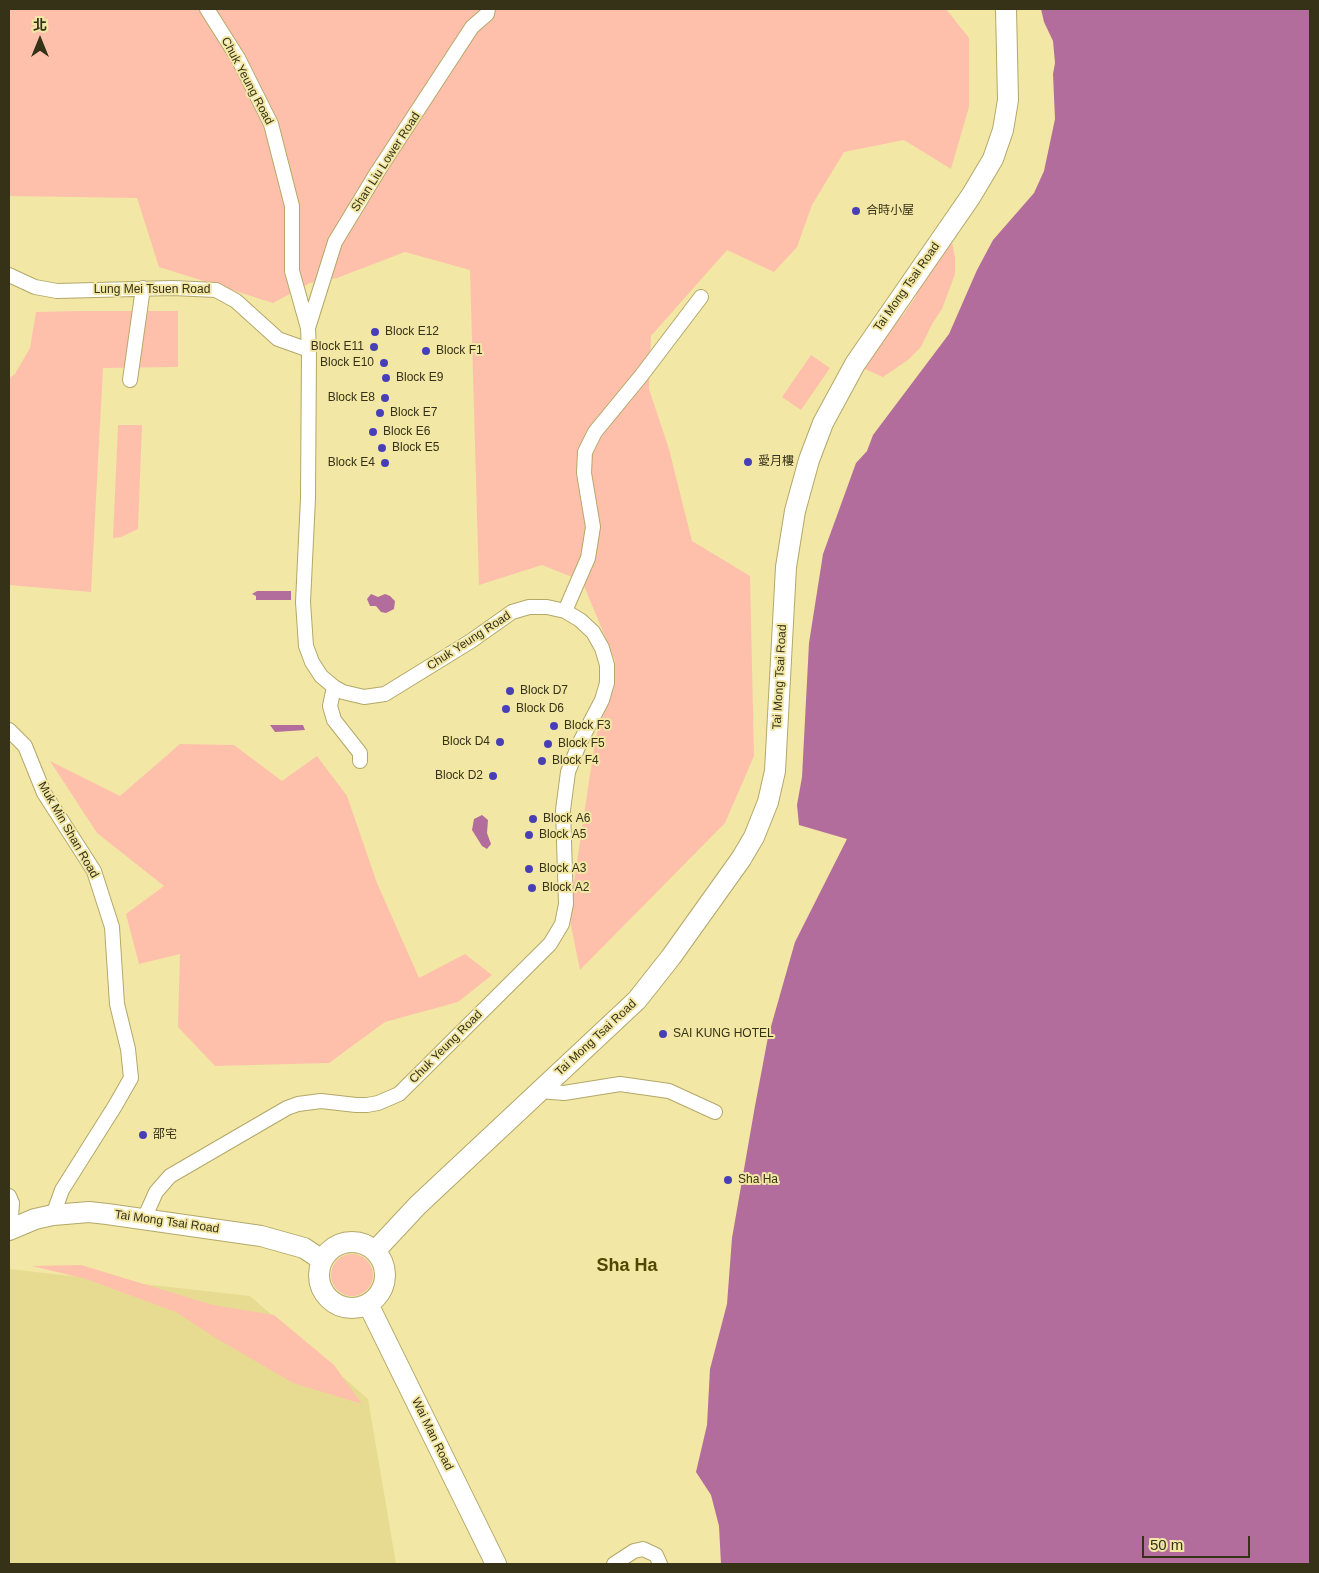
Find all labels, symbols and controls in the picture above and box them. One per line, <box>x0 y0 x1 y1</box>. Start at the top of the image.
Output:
north arrow <box>15 15 65 65</box>
text: 北 <box>33 17 47 33</box>
street label: Chuk Yeung Road <box>218 35 276 127</box>
street label: Shan Liu Lower Road <box>349 110 423 214</box>
place label: 合時小屋 <box>866 204 914 218</box>
marker: 合時小屋 <box>850 205 862 217</box>
street label: Tai Mong Tsai Road <box>871 240 943 334</box>
street label: Lung Mei Tsuen Road <box>94 283 210 297</box>
place label: Block E12 <box>385 325 439 339</box>
marker: Block E12 <box>369 326 381 338</box>
place label: Block E11 <box>311 340 364 354</box>
marker: Block E11 <box>368 341 380 353</box>
place label: Block F1 <box>436 344 483 358</box>
marker: Block F1 <box>420 345 432 357</box>
place label: Block E10 <box>320 356 374 370</box>
marker: Block E10 <box>378 357 390 369</box>
place label: Block E9 <box>396 371 443 385</box>
marker: Block E9 <box>380 372 392 384</box>
place label: Block E8 <box>328 391 375 405</box>
marker: Block E8 <box>379 392 391 404</box>
place label: Block E7 <box>390 406 437 420</box>
marker: Block E7 <box>374 407 386 419</box>
place label: Block E6 <box>383 425 430 439</box>
marker: Block E6 <box>367 426 379 438</box>
place label: Block E5 <box>392 441 439 455</box>
marker: Block E5 <box>376 442 388 454</box>
place label: 愛月樓 <box>758 455 794 469</box>
place label: Block E4 <box>328 456 375 470</box>
marker: 愛月樓 <box>742 456 754 468</box>
marker: Block E4 <box>379 457 391 469</box>
street label: Chuk Yeung Road <box>424 609 514 673</box>
street label: Tai Mong Tsai Road <box>770 624 790 730</box>
place label: Block D7 <box>520 684 568 698</box>
marker: Block D7 <box>504 685 516 697</box>
place label: Block D6 <box>516 702 564 716</box>
marker: Block D6 <box>500 703 512 715</box>
place label: Block F3 <box>564 719 611 733</box>
marker: Block F3 <box>548 720 560 732</box>
place label: Block D4 <box>442 735 490 749</box>
marker: Block D4 <box>494 736 506 748</box>
place label: Block F5 <box>558 737 605 751</box>
marker: Block F5 <box>542 738 554 750</box>
place label: Block F4 <box>552 754 599 768</box>
marker: Block F4 <box>536 755 548 767</box>
place label: Block D2 <box>435 769 483 783</box>
marker: Block D2 <box>487 770 499 782</box>
street label: Muk Min Shan Road <box>35 779 101 881</box>
place label: Block A6 <box>543 812 590 826</box>
marker: Block A6 <box>527 813 539 825</box>
place label: Block A5 <box>539 828 586 842</box>
marker: Block A5 <box>523 829 535 841</box>
place label: Block A3 <box>539 862 586 876</box>
marker: Block A3 <box>523 863 535 875</box>
place label: Block A2 <box>542 881 589 895</box>
marker: Block A2 <box>526 882 538 894</box>
street label: Tai Mong Tsai Road <box>553 997 639 1079</box>
street label: Chuk Yeung Road <box>407 1008 485 1086</box>
place label: SAI KUNG HOTEL <box>673 1027 774 1041</box>
marker: SAI KUNG HOTEL <box>657 1028 669 1040</box>
place label: 邵宅 <box>153 1128 177 1142</box>
marker: 邵宅 <box>137 1129 149 1141</box>
place label: Sha Ha <box>738 1173 778 1187</box>
marker: Sha Ha <box>722 1174 734 1186</box>
street label: Tai Mong Tsai Road <box>114 1208 220 1236</box>
district label: Sha Ha <box>596 1255 658 1277</box>
street label: Wai Man Road <box>408 1395 456 1473</box>
scale bar <box>1144 1526 1252 1558</box>
text: 50 m <box>1150 1536 1183 1553</box>

